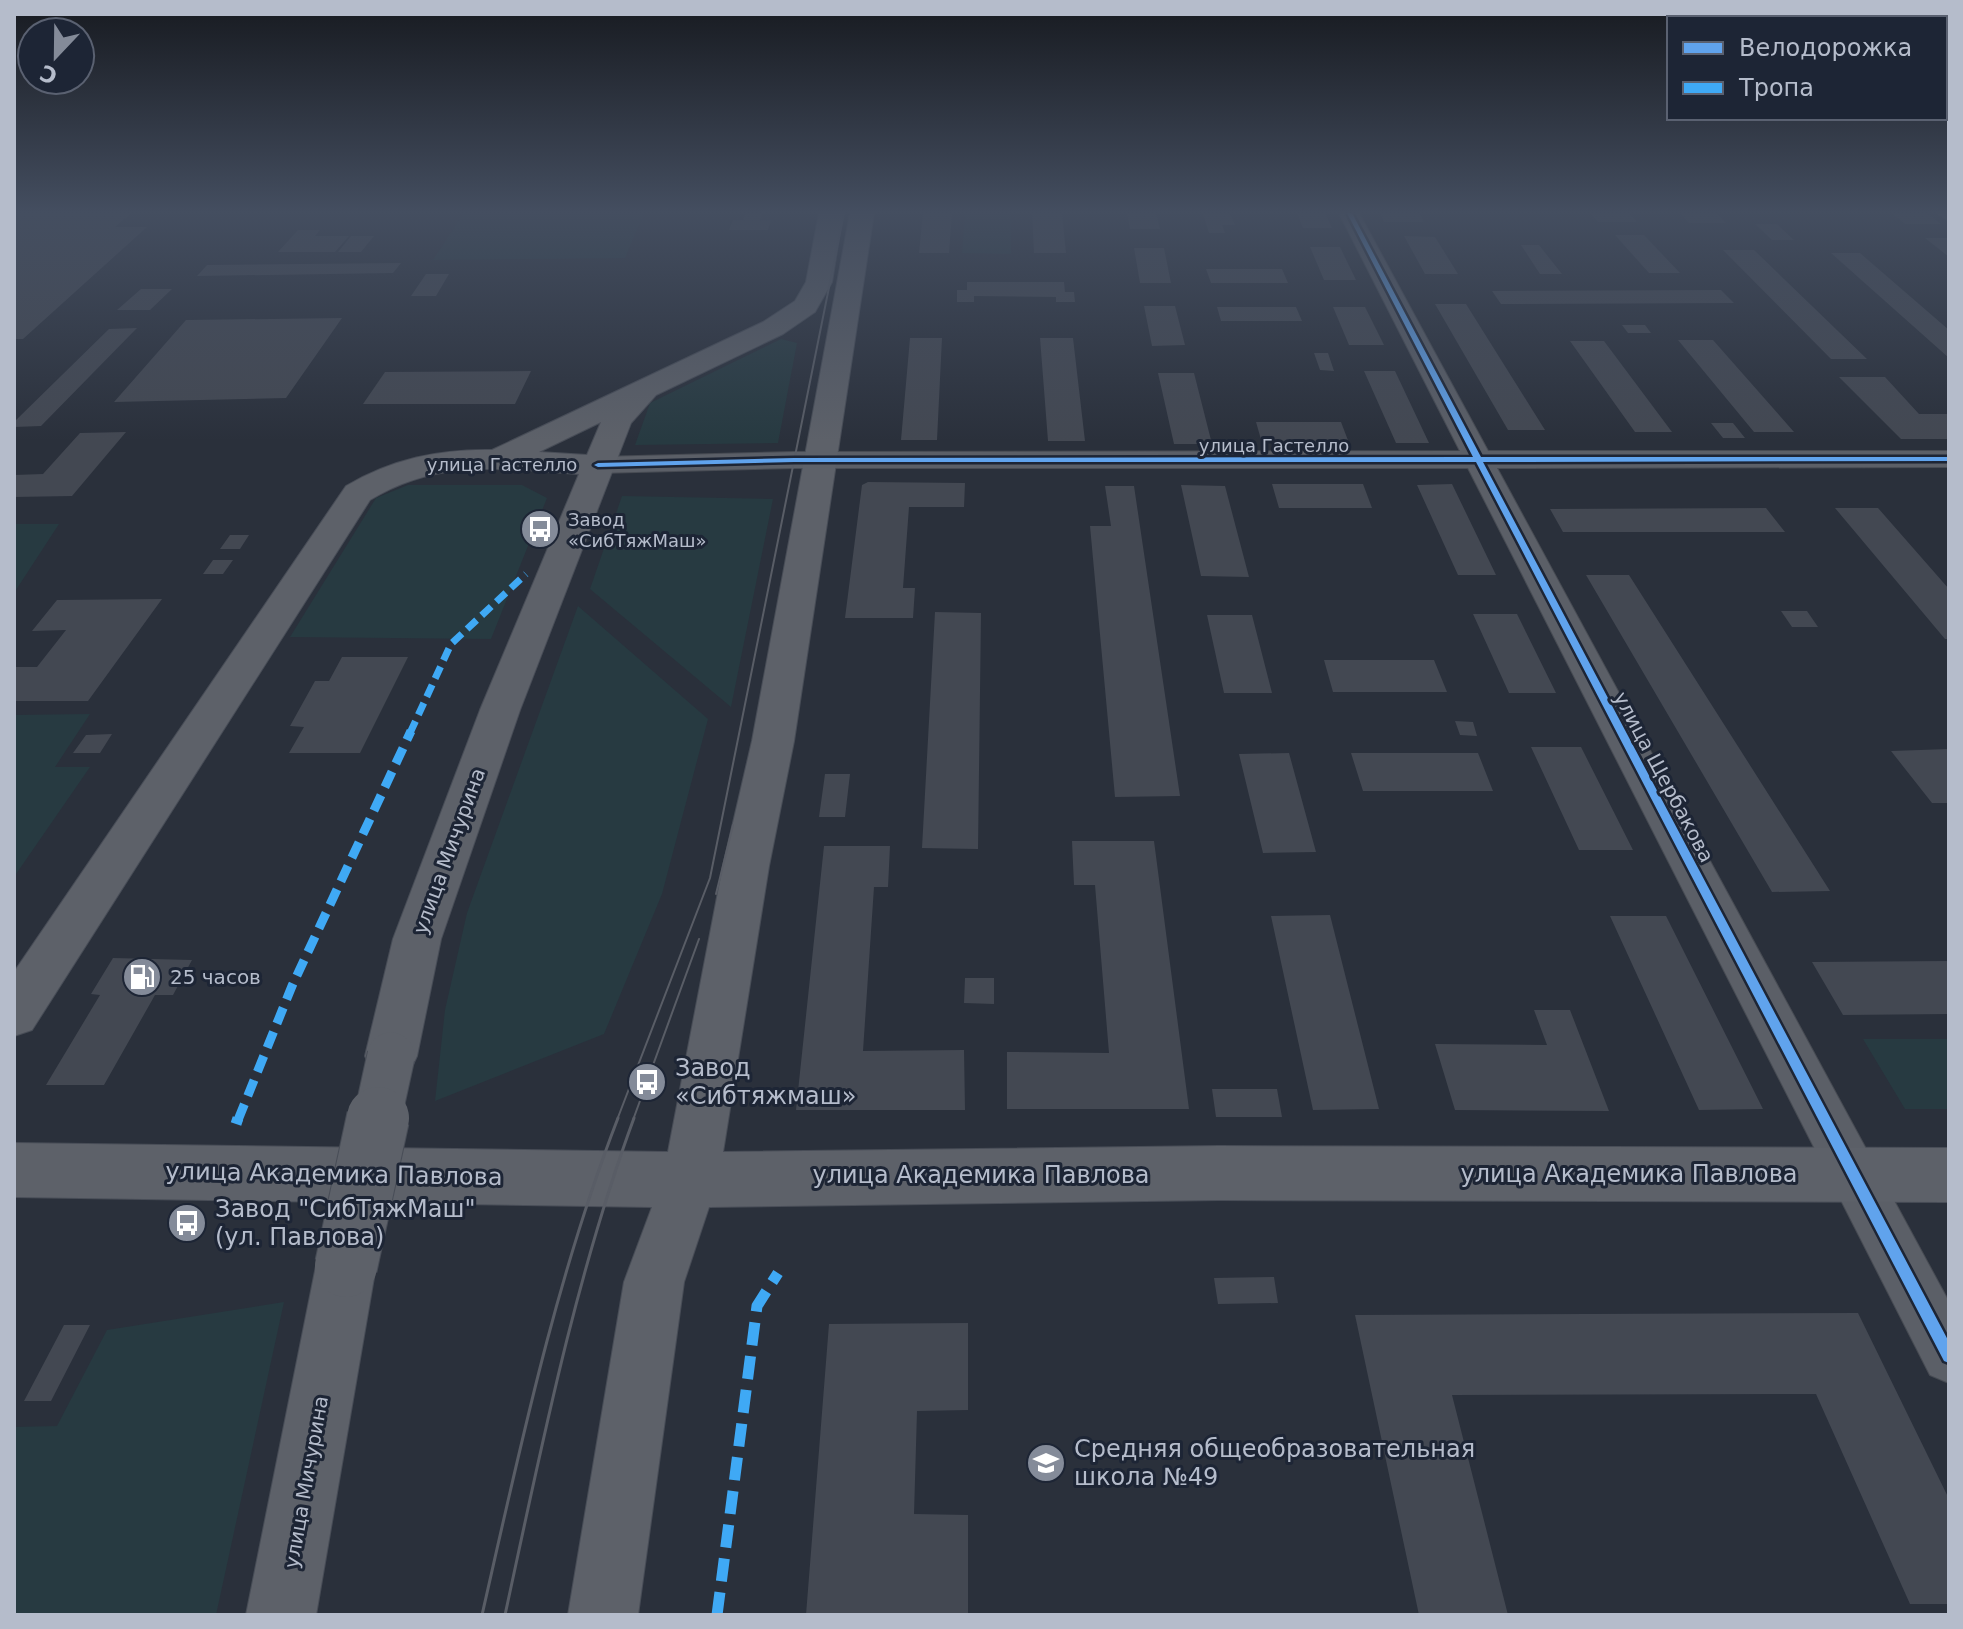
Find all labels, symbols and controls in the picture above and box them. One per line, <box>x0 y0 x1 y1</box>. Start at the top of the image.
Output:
north arrow <box>16 16 96 96</box>
legend <box>1667 16 1947 120</box>
text: Велодорожка <box>1739 34 1912 62</box>
text: С <box>37 59 61 89</box>
text: Тропа <box>1738 74 1814 102</box>
street label: улица Гастелло <box>1199 435 1349 456</box>
street label: улица Гастелло <box>427 454 577 475</box>
bus stop icon: Завод «СибТяжМаш» <box>519 508 561 550</box>
place label: Завод «СибТяжМаш» <box>568 509 706 551</box>
street label: улица Щербакова <box>1609 688 1719 866</box>
street label: улица Мичурина <box>408 765 490 937</box>
fuel station icon: 25 часов <box>121 956 163 998</box>
place label: 25 часов <box>170 965 261 989</box>
place label: Завод «Сибтяжмаш» <box>675 1054 856 1110</box>
bus stop icon: Завод «Сибтяжмаш» <box>626 1061 668 1103</box>
street label: улица Академика Павлова <box>165 1157 503 1191</box>
street label: улица Академика Павлова <box>1460 1160 1798 1188</box>
street label: улица Академика Павлова <box>812 1161 1150 1189</box>
place label: Завод "СибТяжМаш" (ул. Павлова) <box>215 1195 475 1251</box>
bus stop icon: Завод "СибТяжМаш" (ул. Павлова) <box>166 1202 208 1244</box>
street label: улица Мичурина <box>279 1394 333 1570</box>
place label: Средняя общеобразовательная школа №49 <box>1074 1435 1475 1491</box>
school or university icon: Средняя общеобразовательная школа №49 <box>1025 1442 1067 1484</box>

